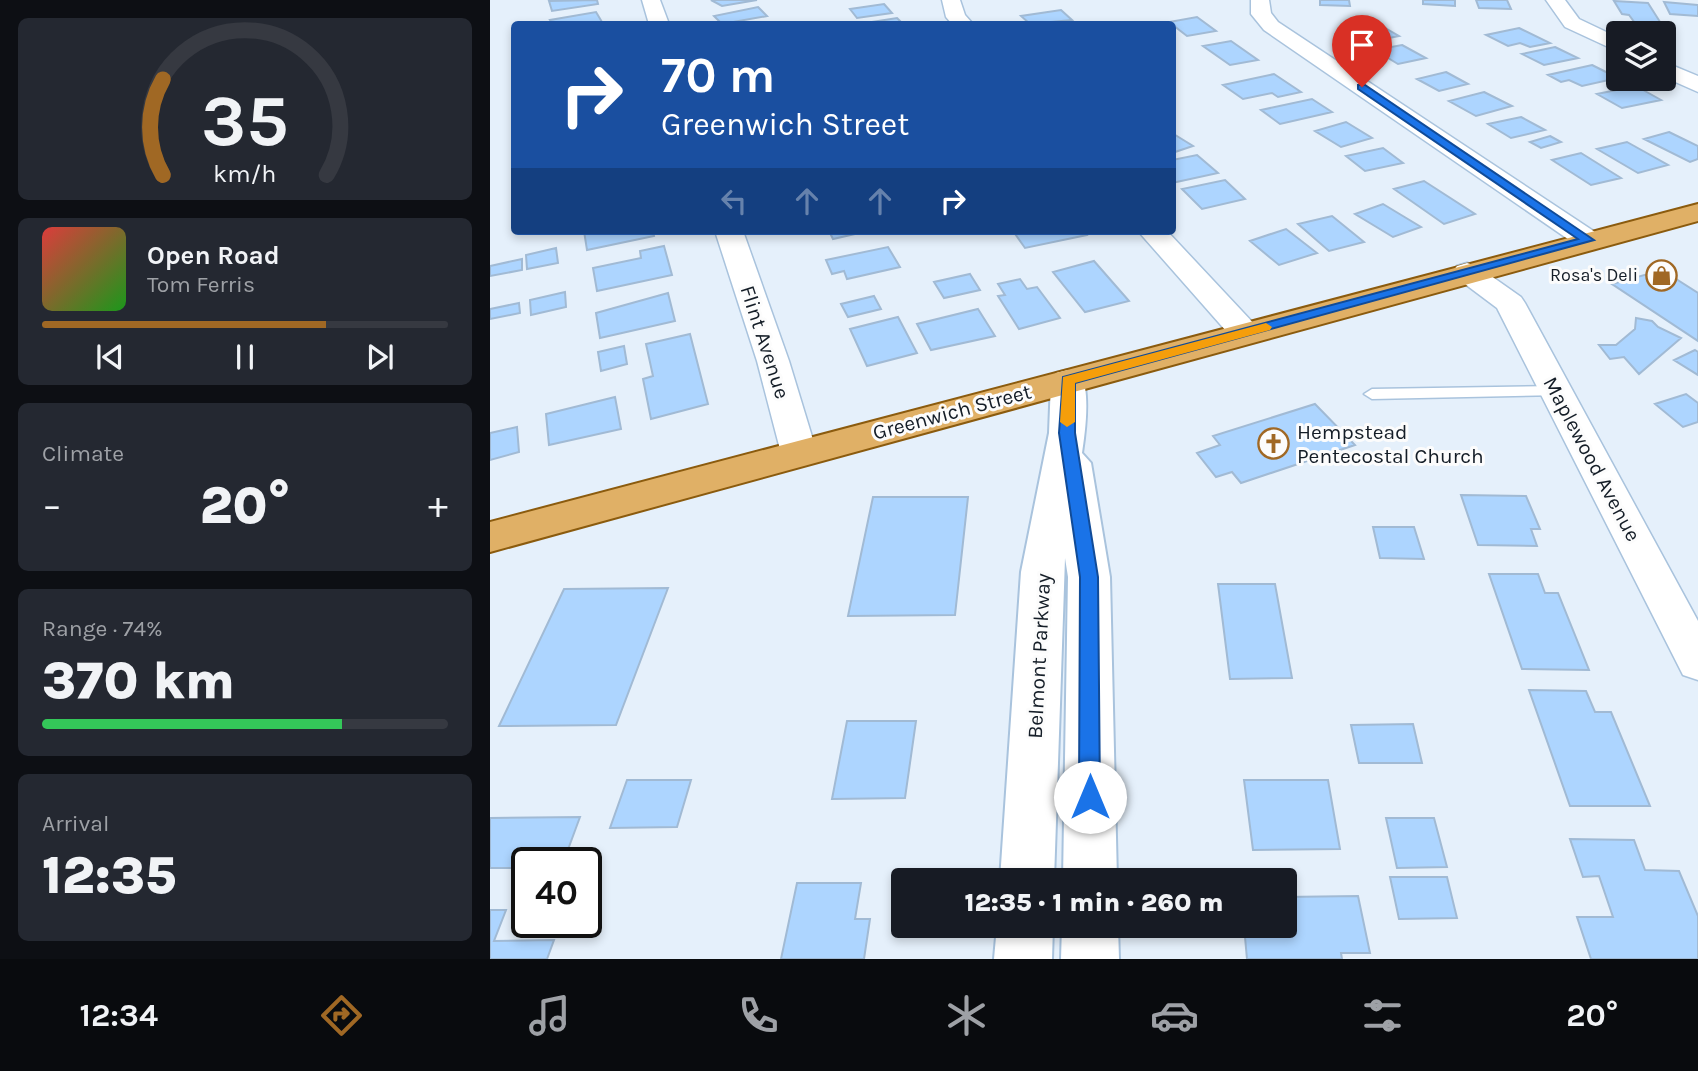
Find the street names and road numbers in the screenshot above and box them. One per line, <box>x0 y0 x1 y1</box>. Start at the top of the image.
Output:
street label: Flint Avenue <box>735 282 795 402</box>
street label: Maplewood Avenue <box>1538 373 1646 545</box>
street label: Greenwich Street <box>870 379 1034 445</box>
street label: Belmont Parkway <box>1023 572 1055 739</box>

